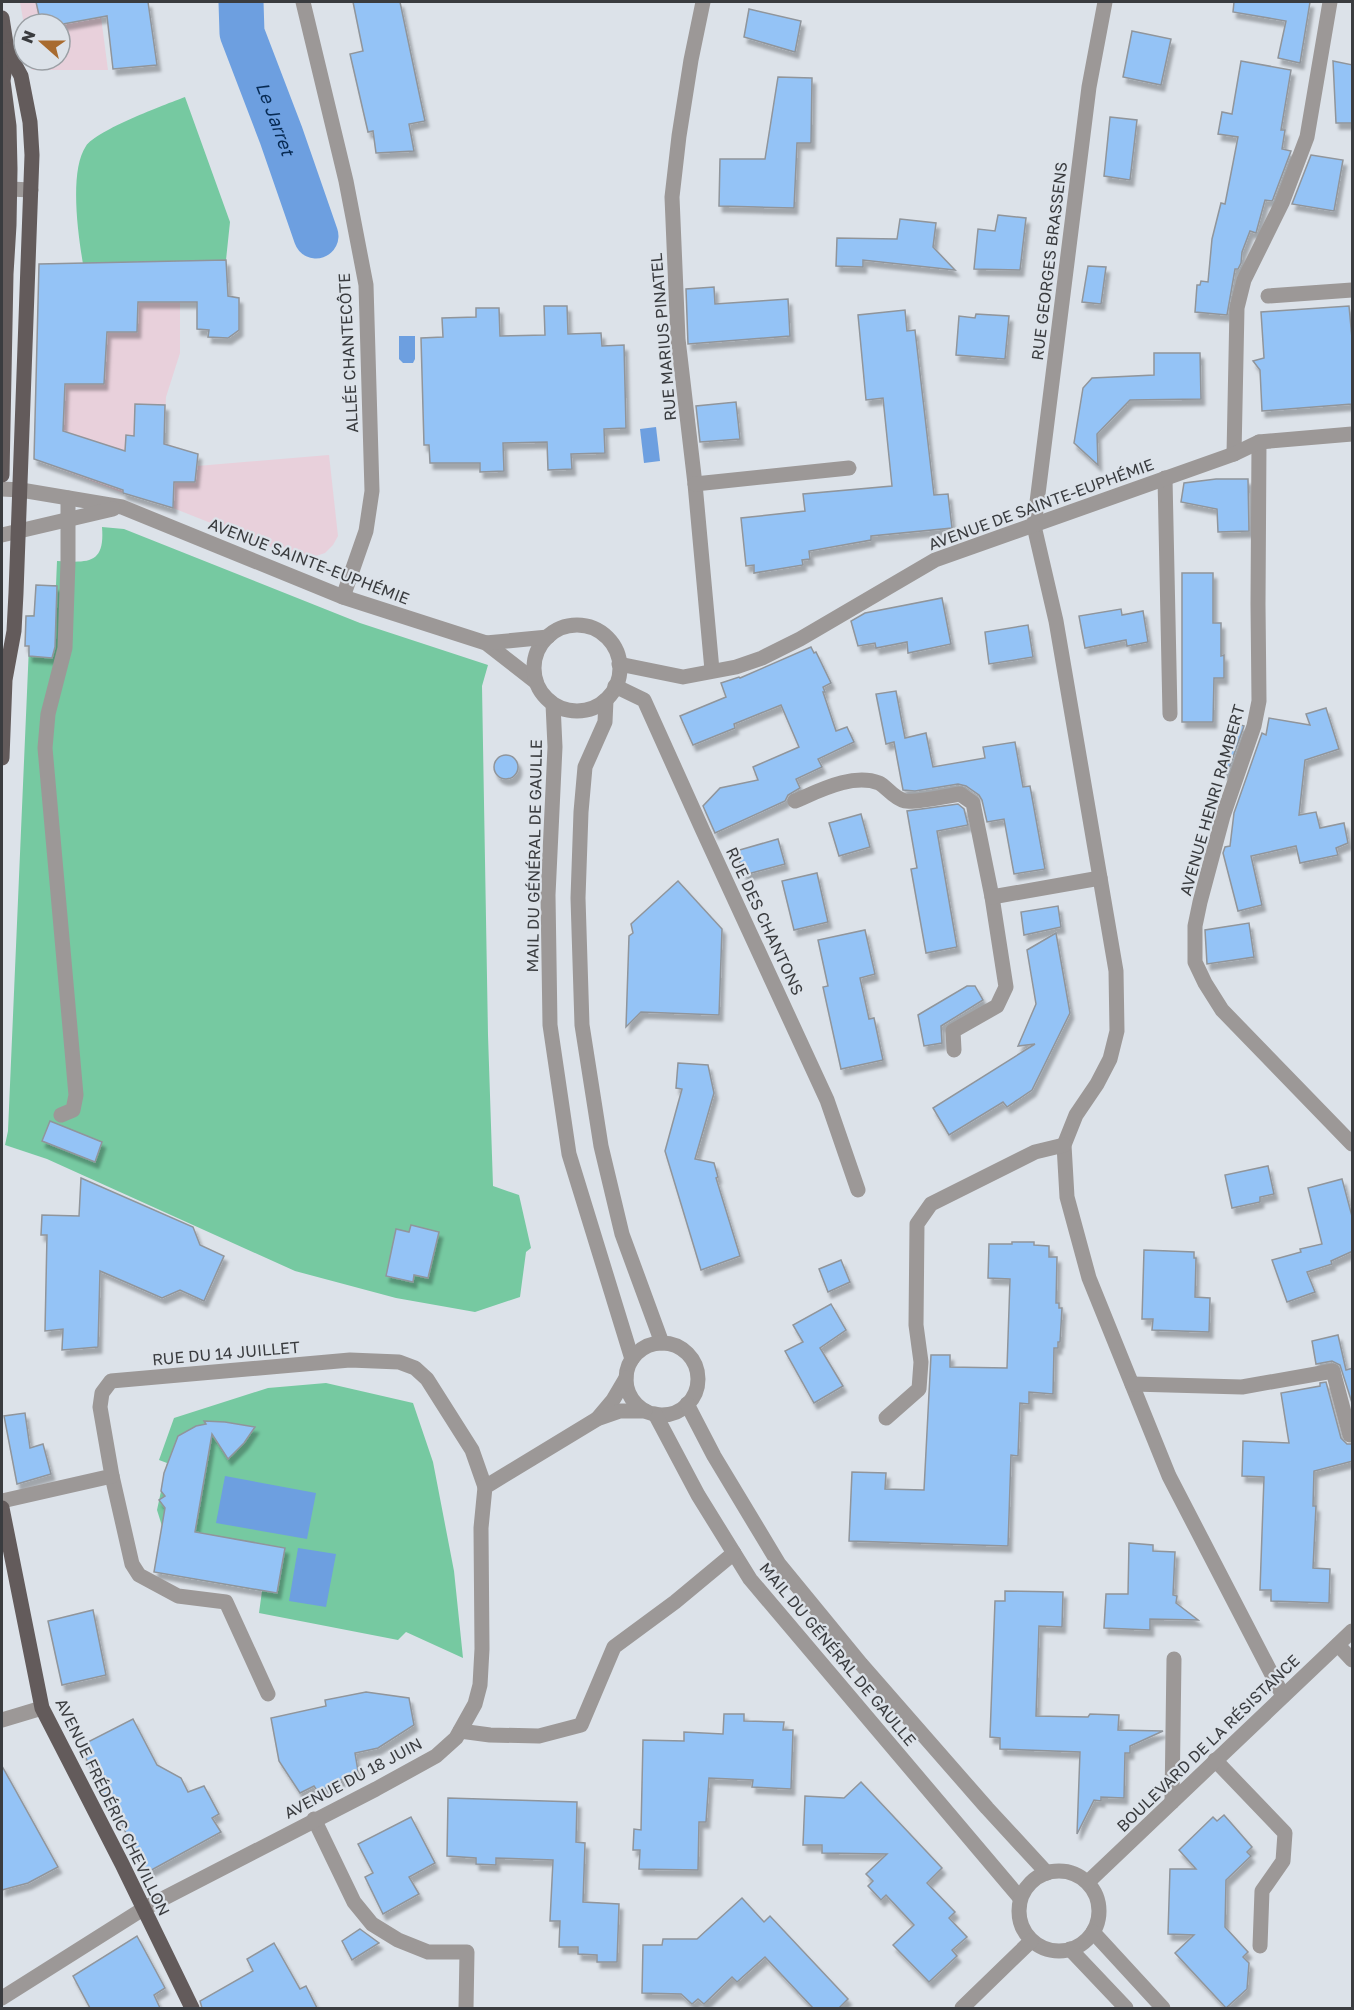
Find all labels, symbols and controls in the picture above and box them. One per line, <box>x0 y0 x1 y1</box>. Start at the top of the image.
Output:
north arrow <box>12 12 72 72</box>
text: N <box>16 27 40 46</box>
water label: Le Jarret <box>252 79 300 160</box>
street label: RUE GEORGES BRASSENS <box>1027 161 1071 361</box>
street label: RUE MARIUS PINATEL <box>646 252 680 422</box>
street label: ALLÉE CHANTECÔTE <box>334 273 362 433</box>
street label: AVENUE DE SAINTE-EUPHÉMIE <box>926 454 1156 554</box>
street label: AVENUE SAINTE-EUPHÉMIE <box>206 513 412 609</box>
street label: AVENUE HENRI RAMBERT <box>1175 702 1249 898</box>
street label: MAIL DU GÉNÉRAL DE GAULLE <box>522 739 546 973</box>
street label: RUE DES CHANTONS <box>722 844 808 998</box>
street label: RUE DU 14 JUILLET <box>151 1337 301 1369</box>
street label: MAIL DU GÉNÉRAL DE GAULLE <box>755 1558 921 1750</box>
street label: BOULEVARD DE LA RÉSISTANCE <box>1112 1650 1304 1836</box>
street label: AVENUE FRÉDÉRIC CHEVILLON <box>51 1695 175 1919</box>
street label: AVENUE DU 18 JUIN <box>281 1733 425 1823</box>

